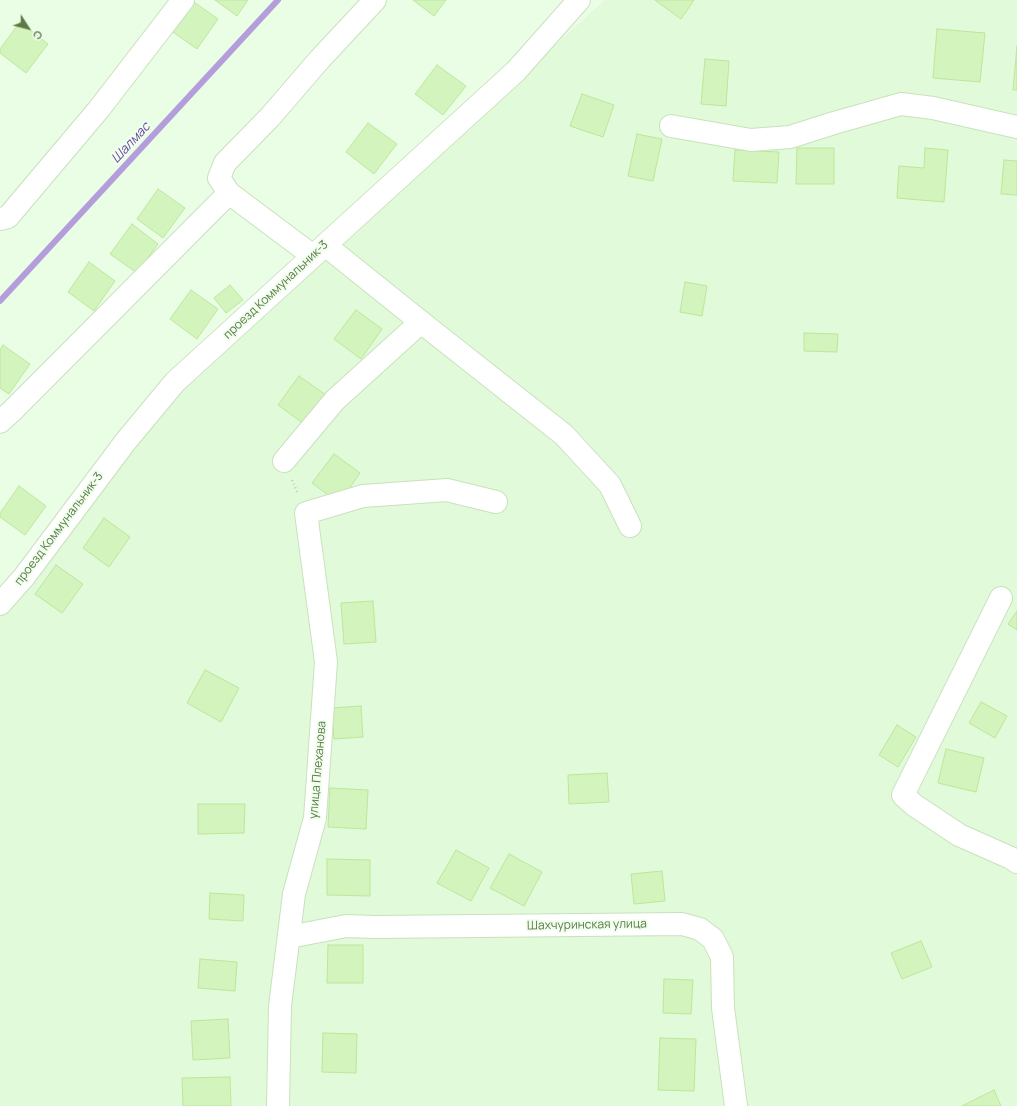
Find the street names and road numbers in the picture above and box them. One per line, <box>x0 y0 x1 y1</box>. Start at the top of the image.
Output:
street label: проезд Коммунальник-3 <box>221 238 331 342</box>
street label: проезд Коммунальник-3 <box>12 470 106 588</box>
street label: улица Плеханова <box>307 720 329 820</box>
street label: Шахчуринская улица <box>527 917 647 933</box>

